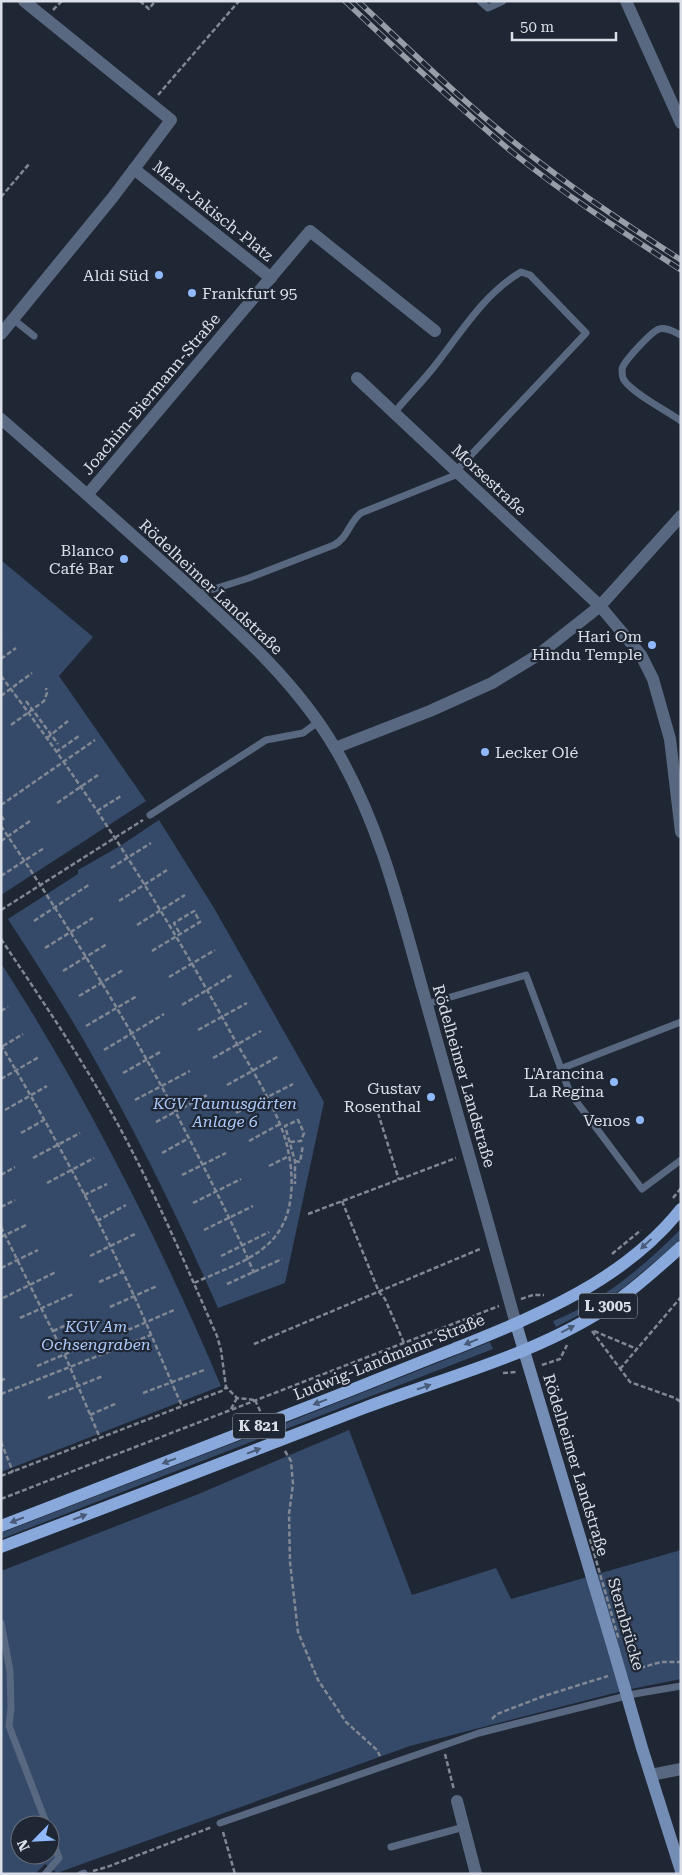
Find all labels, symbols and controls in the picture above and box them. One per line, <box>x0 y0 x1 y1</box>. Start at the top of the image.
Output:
scale bar <box>512 10 616 42</box>
text: 50 m <box>520 18 555 36</box>
street label: Mara-Jakisch-Platz <box>149 157 277 266</box>
place label: Aldi Süd <box>83 266 149 285</box>
marker: Aldi Süd <box>153 269 165 281</box>
place label: Frankfurt 95 <box>202 284 298 303</box>
marker: Frankfurt 95 <box>186 287 198 299</box>
street label: Joachim-Biermann-Straße <box>78 309 224 479</box>
street label: Morsestraße <box>448 441 530 520</box>
street label: Rödelheimer Landstraße <box>135 515 287 659</box>
place label: Blanco Café Bar <box>49 541 114 578</box>
marker: Blanco Café Bar <box>118 553 130 565</box>
place label: Hari Om Hindu Temple <box>532 627 642 664</box>
marker: Hari Om Hindu Temple <box>646 639 658 651</box>
place label: Lecker Olé <box>495 743 579 762</box>
marker: Lecker Olé <box>479 746 491 758</box>
street label: Rödelheimer Landstraße <box>429 982 499 1170</box>
place label: L'Arancina La Regina <box>524 1064 604 1101</box>
marker: L'Arancina La Regina <box>608 1076 620 1088</box>
place label: Gustav Rosenthal <box>344 1079 422 1116</box>
marker: Gustav Rosenthal <box>425 1091 437 1103</box>
park label: KGV Taunusgärten Anlage 6 <box>152 1094 297 1131</box>
place label: Venos <box>583 1111 630 1130</box>
marker: Venos <box>634 1114 646 1126</box>
one-way arrow <box>641 1238 653 1250</box>
road number: L 3005 <box>579 1294 637 1318</box>
street label: Ludwig-Landmann-Straße <box>291 1310 488 1404</box>
park label: KGV Am Ochsengraben <box>41 1317 151 1354</box>
one-way arrow <box>561 1325 576 1333</box>
one-way arrow <box>463 1338 478 1346</box>
street label: Rödelheimer Landstraße <box>539 1372 613 1559</box>
one-way arrow <box>416 1383 431 1391</box>
one-way arrow <box>312 1398 327 1406</box>
road number: K 821 <box>233 1414 285 1438</box>
one-way arrow <box>247 1447 262 1455</box>
one-way arrow <box>161 1457 176 1465</box>
one-way arrow <box>72 1513 87 1520</box>
one-way arrow <box>10 1517 25 1524</box>
street label: Sternbrücke <box>604 1576 648 1673</box>
north arrow <box>10 1815 60 1865</box>
text: N <box>14 1837 33 1853</box>

